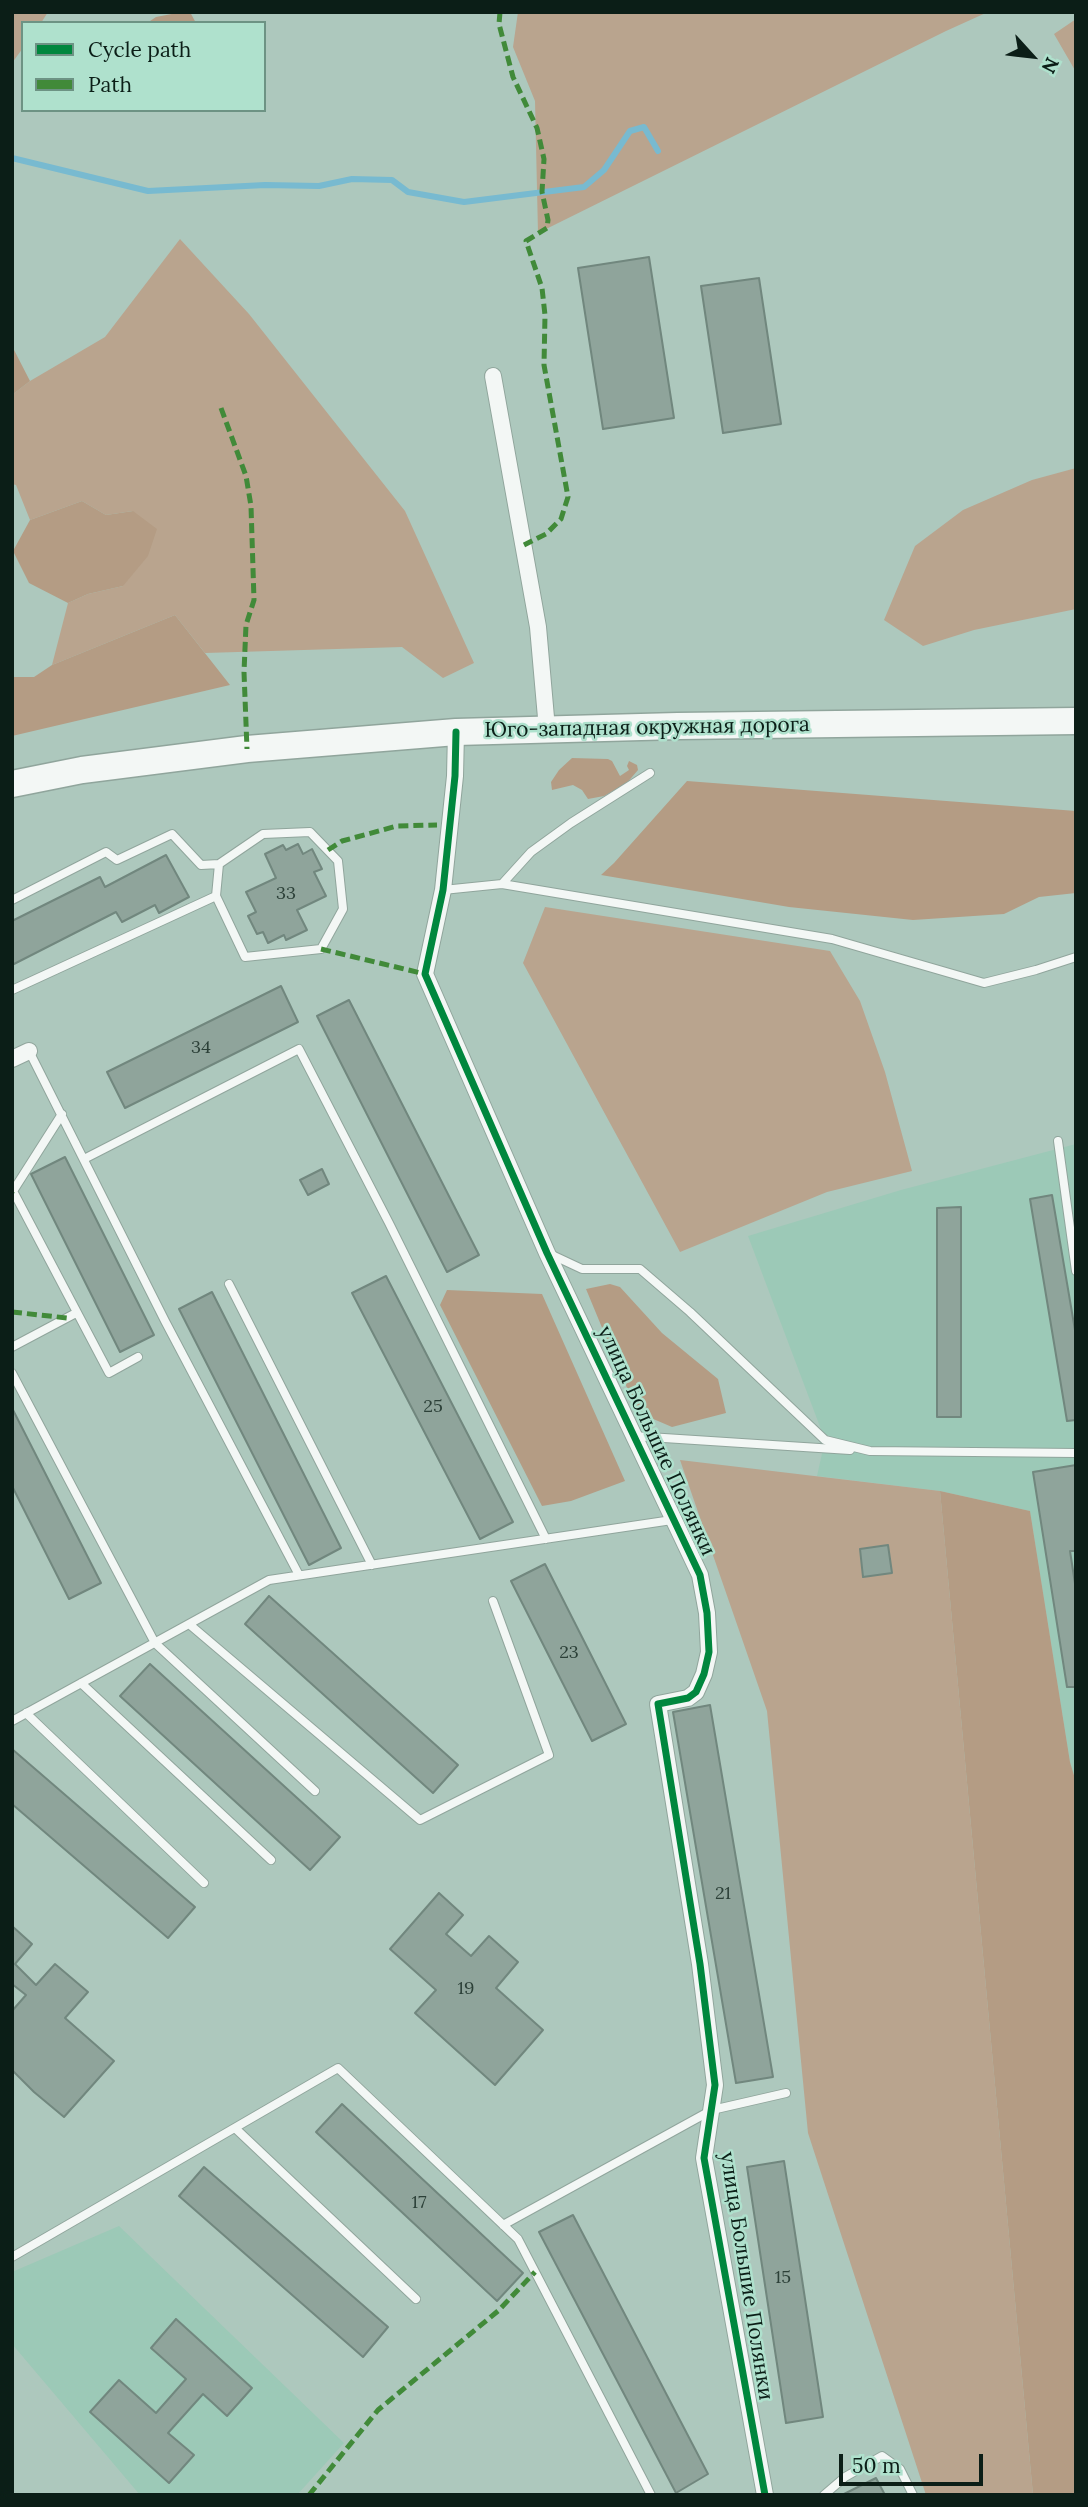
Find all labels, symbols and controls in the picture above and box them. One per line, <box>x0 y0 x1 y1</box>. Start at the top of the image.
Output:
legend <box>21 21 266 112</box>
north arrow <box>997 21 1067 91</box>
text: Cycle path <box>88 36 191 63</box>
text: N <box>1037 54 1065 78</box>
text: Path <box>88 71 132 98</box>
street label: Юго-западная окружная дорога <box>484 713 810 743</box>
house number: 33 <box>276 883 296 905</box>
house number: 34 <box>191 1037 211 1059</box>
street label: улица Большие Полянки <box>592 1322 720 1560</box>
house number: 25 <box>423 1396 443 1418</box>
house number: 23 <box>559 1642 579 1664</box>
house number: 21 <box>715 1883 731 1905</box>
house number: 19 <box>458 1978 474 2000</box>
street label: улица Большие Полянки <box>714 2150 778 2402</box>
house number: 17 <box>412 2192 426 2214</box>
house number: 15 <box>775 2267 791 2289</box>
scale bar <box>843 2440 986 2484</box>
text: 50 m <box>852 2452 901 2479</box>

